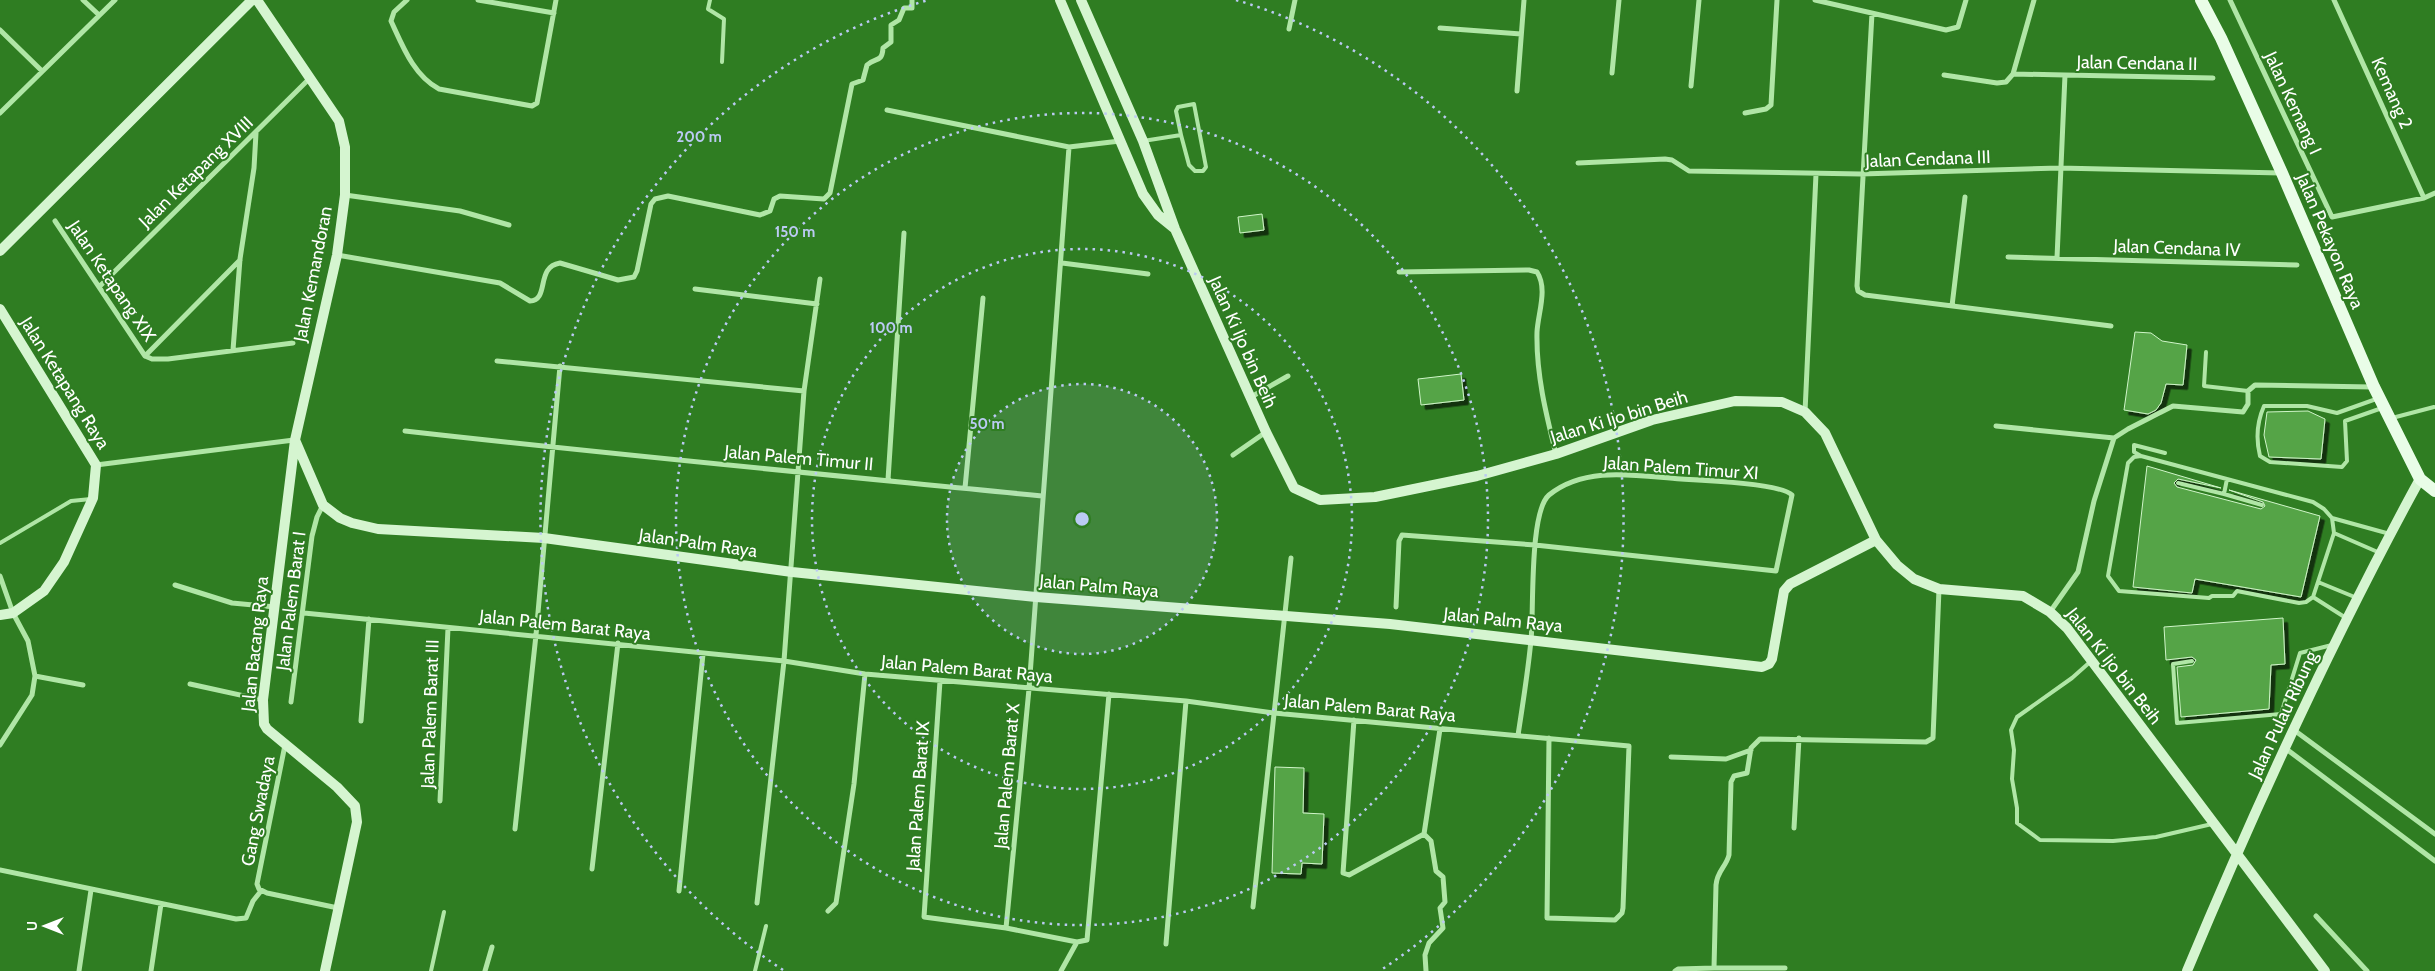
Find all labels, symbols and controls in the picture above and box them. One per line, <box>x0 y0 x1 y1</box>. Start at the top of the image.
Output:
street label: Jalan Kemang I <box>2259 47 2326 158</box>
street label: Jalan Cendana II <box>2075 51 2198 75</box>
street label: Kemang 2 <box>2367 54 2417 132</box>
street label: Jalan Ketapang XVIII <box>133 112 258 233</box>
text: 200 m <box>676 128 722 146</box>
street label: Jalan Cendana III <box>1864 146 1991 172</box>
street label: Jalan Pekayon Raya <box>2291 169 2369 312</box>
street label: Jalan Kemandoran <box>289 204 337 345</box>
street label: Jalan Ketapang XIX <box>63 215 161 346</box>
text: 150 m <box>775 223 815 241</box>
street label: Jalan Cendana IV <box>2112 235 2241 261</box>
street label: Jalan Ki Ijo bin Beih <box>1204 272 1282 411</box>
street label: Jalan Ketapang Raya <box>15 312 115 454</box>
text: 100 m <box>869 319 913 337</box>
street label: Jalan Ki Ijo bin Beih <box>1547 386 1690 449</box>
text: 50 m <box>969 415 1005 433</box>
street label: Jalan Palem Timur II <box>723 440 874 475</box>
street label: Jalan Palem Timur XI <box>1602 452 1759 484</box>
centre of rings <box>1073 510 1091 528</box>
street label: Jalan Palm Raya <box>636 524 759 562</box>
street label: Jalan Palem Barat I <box>271 530 310 673</box>
street label: Jalan Palm Raya <box>1038 570 1160 602</box>
street label: Jalan Bacang Raya <box>237 575 273 714</box>
street label: Jalan Ki Ijo bin Beih <box>2061 602 2166 729</box>
street label: Jalan Palm Raya <box>1441 603 1564 637</box>
street label: Jalan Palem Barat Raya <box>477 605 652 645</box>
street label: Jalan Palem Barat III <box>416 639 444 790</box>
street label: Jalan Pulau Ribung <box>2243 646 2323 784</box>
street label: Jalan Palem Barat Raya <box>879 650 1054 687</box>
street label: Jalan Palem Barat Raya <box>1282 689 1457 726</box>
street label: Jalan Palem Barat X <box>990 702 1024 851</box>
street label: Jalan Palem Barat IX <box>902 720 934 873</box>
street label: Gang Swadaya <box>237 754 280 868</box>
north arrow <box>20 901 70 951</box>
text: U <box>23 921 41 931</box>

